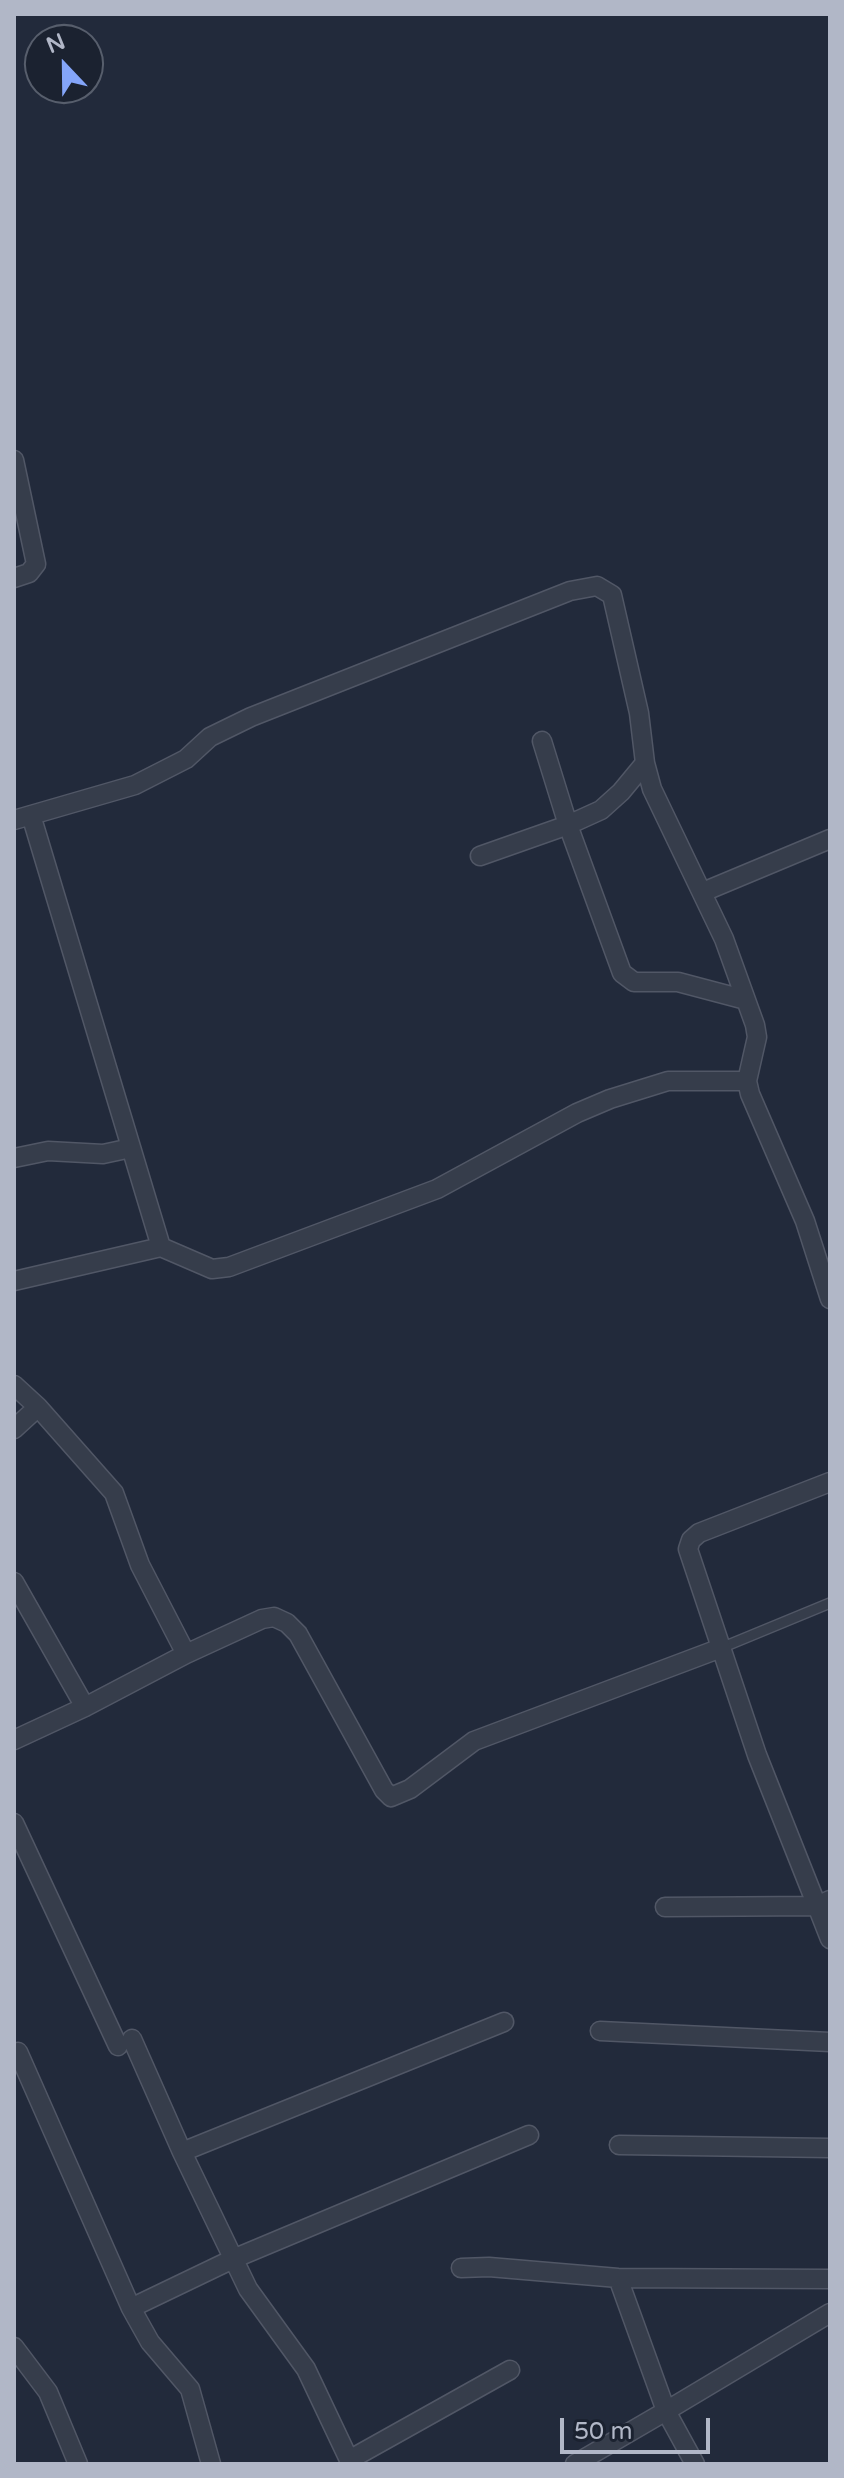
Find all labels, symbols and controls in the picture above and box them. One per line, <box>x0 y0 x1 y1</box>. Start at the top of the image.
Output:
north arrow <box>24 24 104 104</box>
text: N <box>43 28 69 59</box>
scale bar <box>564 2402 714 2452</box>
text: 50 m <box>574 2417 632 2446</box>

